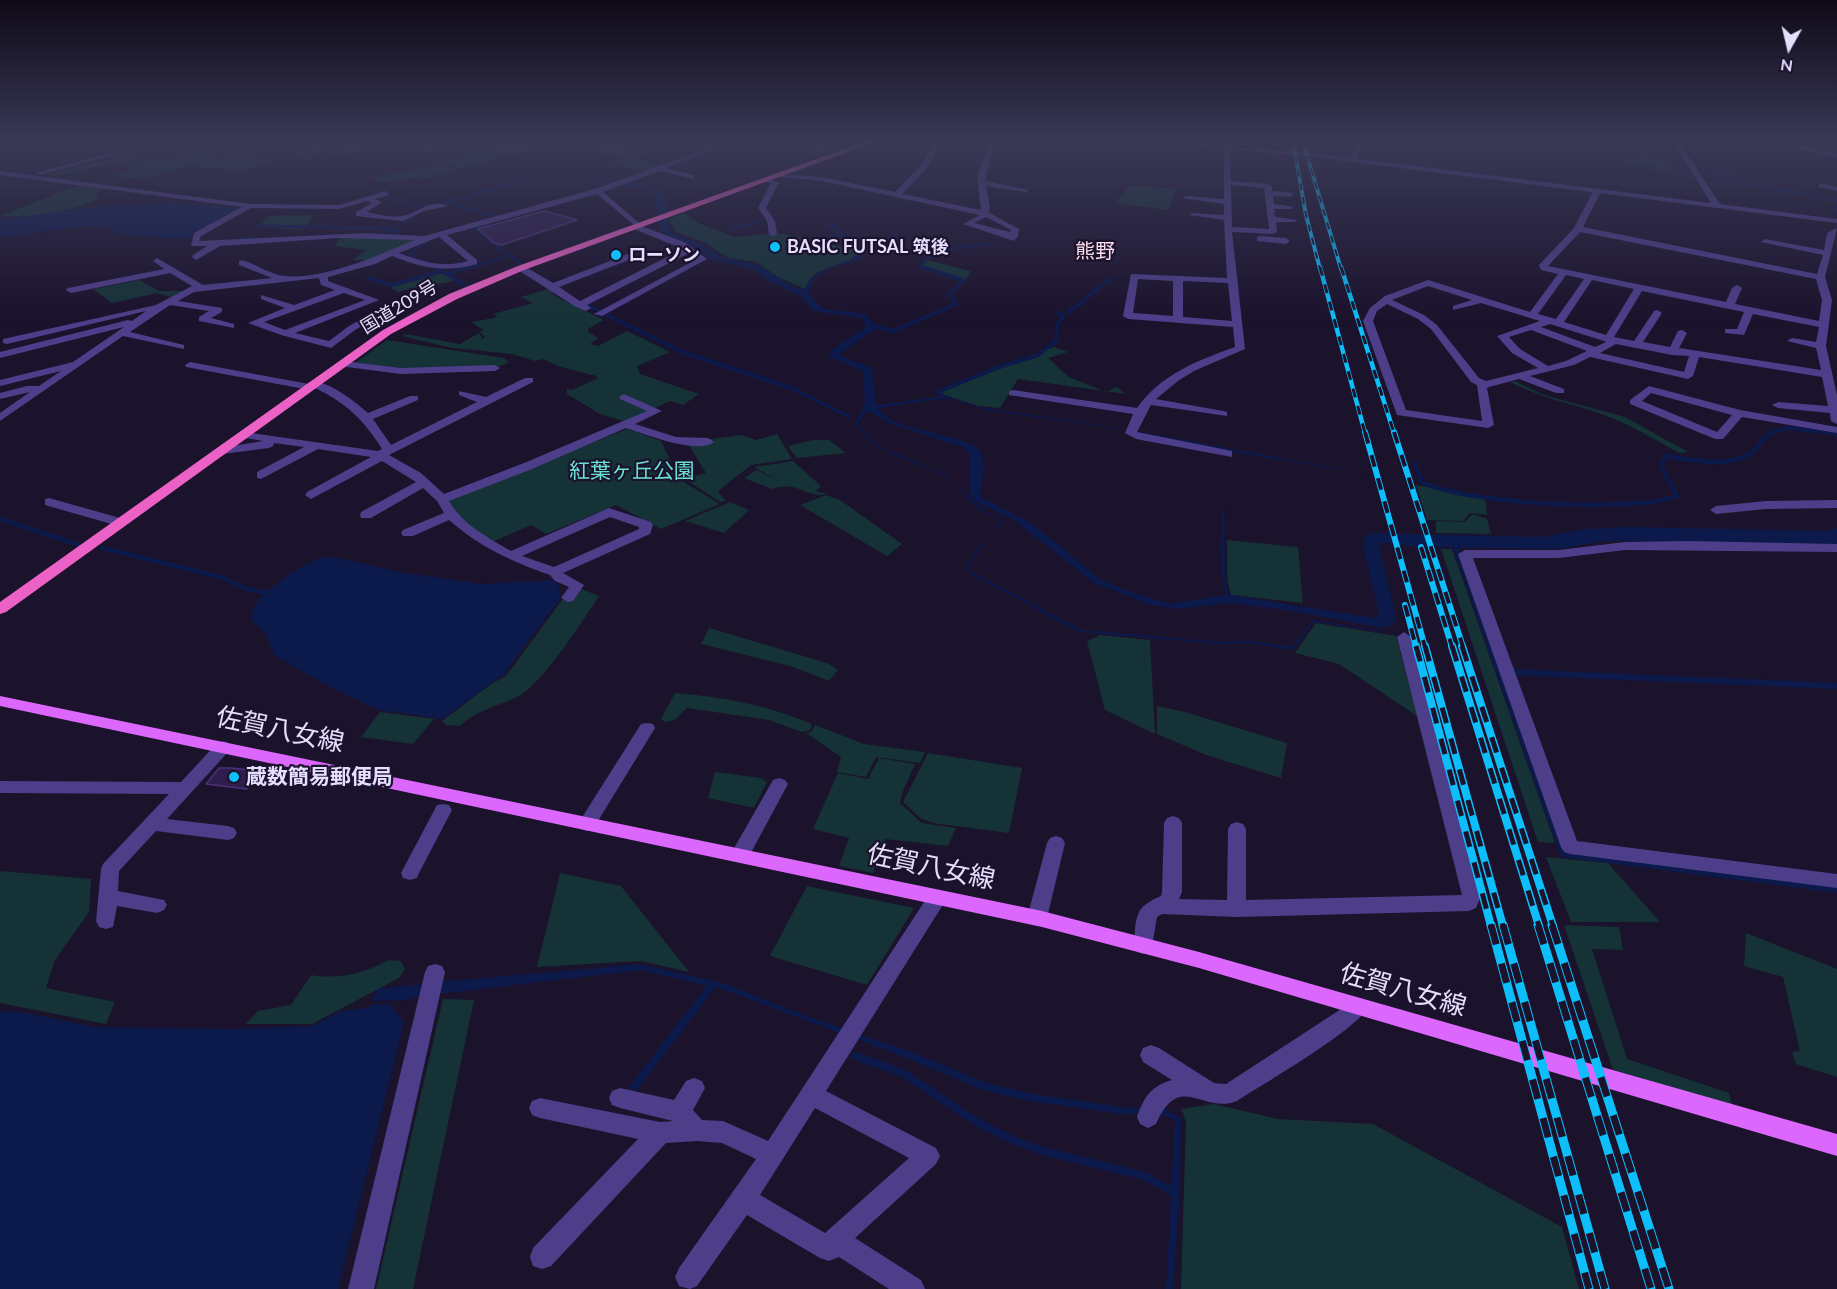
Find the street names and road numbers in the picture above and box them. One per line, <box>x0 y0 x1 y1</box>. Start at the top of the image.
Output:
street label: 国道209号 <box>357 276 441 338</box>
street label: 佐賀八女線 <box>213 701 347 759</box>
street label: 佐賀八女線 <box>864 838 998 896</box>
street label: 佐賀八女線 <box>1336 957 1470 1023</box>

